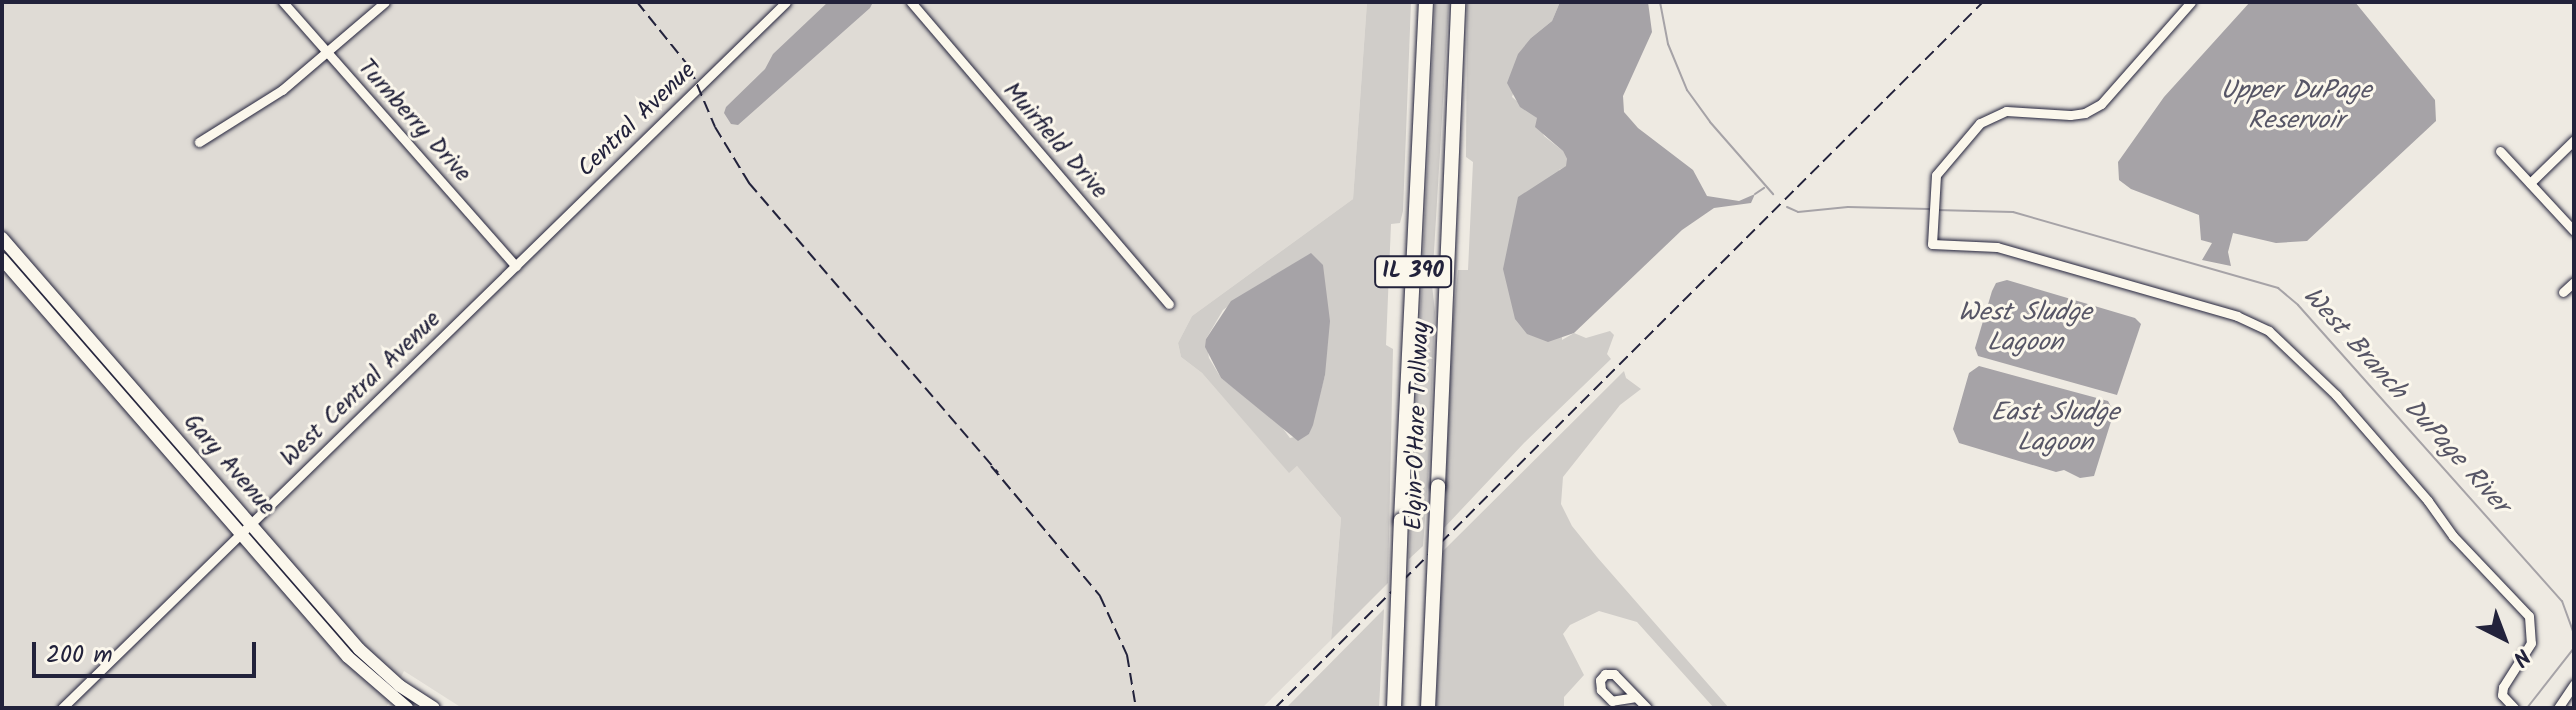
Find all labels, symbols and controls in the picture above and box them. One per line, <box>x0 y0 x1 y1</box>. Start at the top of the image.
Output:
street label: Turnberry Drive <box>351 54 477 188</box>
street label: Central Avenue <box>572 57 702 183</box>
water label: Upper DuPage Reservoir <box>2221 76 2371 138</box>
street label: Muirfield Drive <box>997 77 1113 205</box>
road number: IL 390 <box>1373 254 1453 290</box>
water label: West Branch DuPage River <box>2295 282 2515 520</box>
water label: West Sludge Lagoon <box>1958 298 2092 360</box>
street label: West Central Avenue <box>275 305 447 473</box>
street label: Elgin-O'Hare Tollway <box>1400 321 1436 531</box>
water label: East Sludge Lagoon <box>1991 398 2119 460</box>
street label: Gary Avenue <box>177 408 281 522</box>
north arrow <box>2464 598 2544 678</box>
scale bar <box>36 626 260 676</box>
text: 200 m <box>46 636 113 675</box>
text: N <box>2504 639 2537 674</box>

